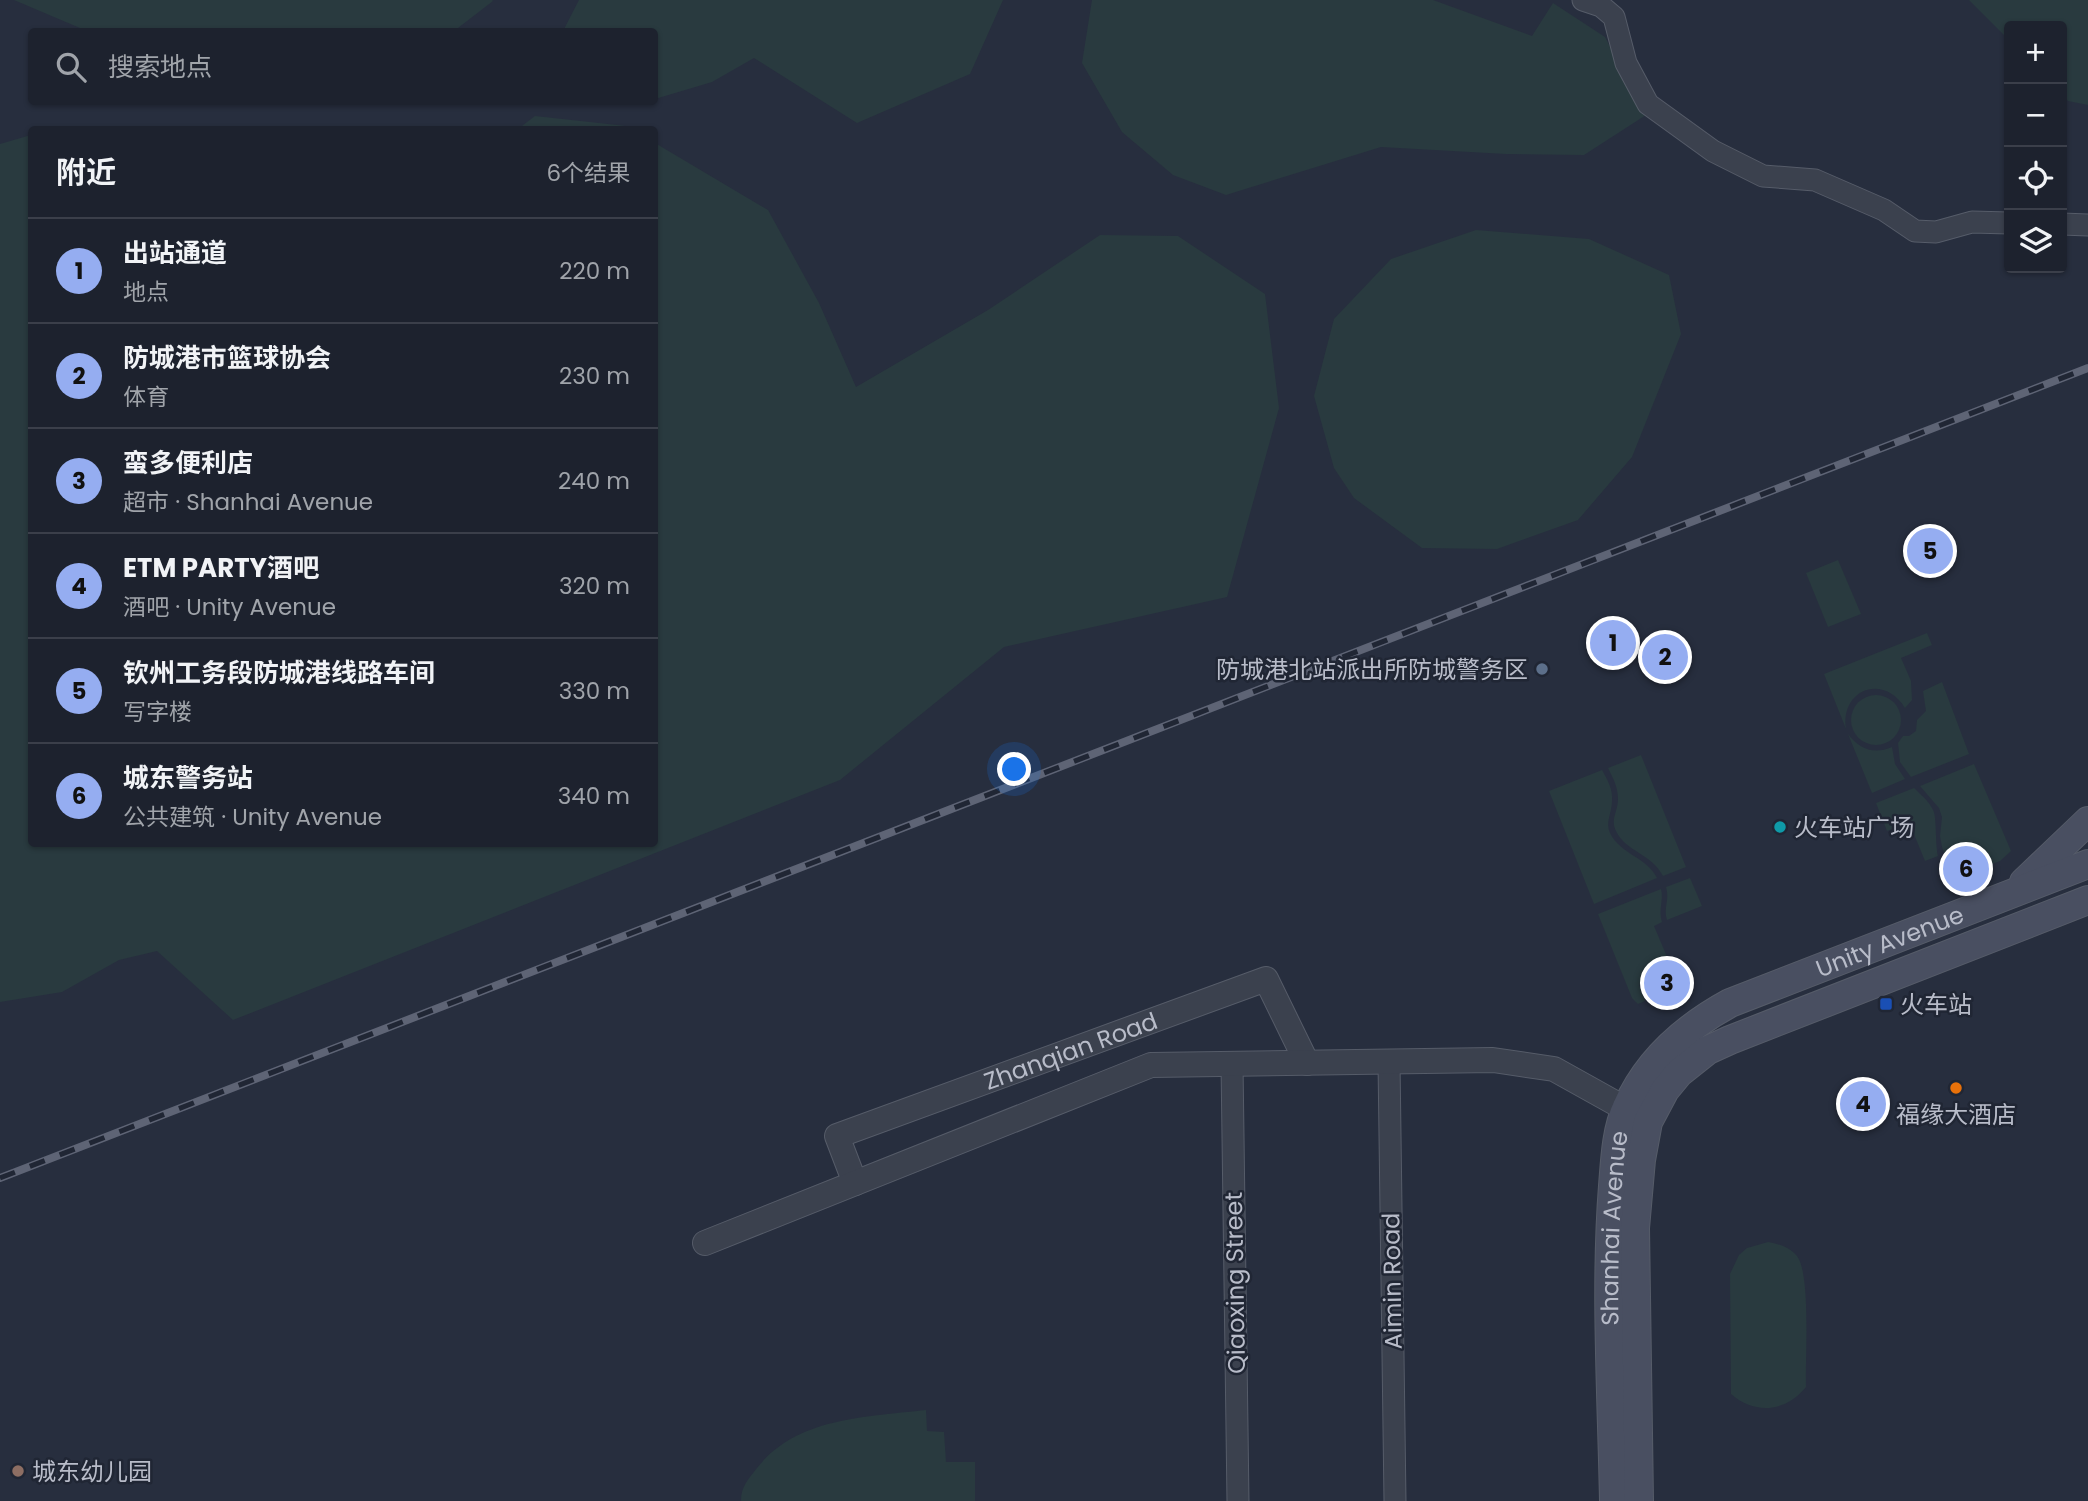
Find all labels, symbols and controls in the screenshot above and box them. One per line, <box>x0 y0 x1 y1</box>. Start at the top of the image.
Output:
map controls <box>2004 21 2067 273</box>
button: + <box>2004 21 2067 84</box>
search box <box>28 28 658 105</box>
icon: search <box>52 48 90 86</box>
text: 搜索地点 <box>108 49 212 85</box>
button: − <box>2004 84 2067 147</box>
button: locate <box>2004 147 2067 210</box>
text: 附近 <box>56 151 116 194</box>
text: 6个结果 <box>546 157 630 189</box>
button: layers <box>2004 210 2067 273</box>
text: 出站通道 <box>123 235 227 271</box>
text: 1 <box>75 255 83 287</box>
text: 220 m <box>559 255 630 287</box>
text: 地点 <box>123 276 169 308</box>
text: 防城港市篮球协会 <box>123 340 331 376</box>
text: 2 <box>72 360 86 392</box>
text: 230 m <box>559 360 630 392</box>
text: 体育 <box>123 381 169 413</box>
text: 蛮多便利店 <box>123 445 253 481</box>
text: 3 <box>72 465 86 497</box>
text: 240 m <box>558 465 630 497</box>
text: 超市 · Shanhai Avenue <box>123 486 373 518</box>
pin: 5 <box>1907 525 1953 577</box>
text: ETM PARTY酒吧 <box>123 550 319 586</box>
text: 4 <box>71 570 87 602</box>
text: 320 m <box>559 570 630 602</box>
text: 酒吧 · Unity Avenue <box>123 591 336 623</box>
pin: 1 <box>1590 617 1636 669</box>
pin: 2 <box>1642 631 1688 683</box>
place label: 防城港北站派出所防城警务区 <box>1216 653 1528 686</box>
text: 钦州工务段防城港线路车间 <box>123 655 435 691</box>
marker: 防城港北站派出所防城警务区 <box>1534 661 1550 677</box>
text: 5 <box>72 675 86 707</box>
text: 330 m <box>559 675 630 707</box>
text: 写字楼 <box>123 696 192 728</box>
your location <box>997 752 1031 786</box>
text: 城东警务站 <box>123 760 253 796</box>
text: 6 <box>72 780 86 812</box>
text: 340 m <box>558 780 630 812</box>
text: 公共建筑 · Unity Avenue <box>123 801 382 833</box>
place label: 火车站广场 <box>1794 811 1914 844</box>
marker: 火车站广场 <box>1772 819 1788 835</box>
pin: 6 <box>1943 843 1989 895</box>
street label: Unity Avenue <box>1811 897 1968 985</box>
pin: 3 <box>1644 957 1690 1009</box>
place label: 火车站 <box>1900 988 1972 1021</box>
marker: 火车站 <box>1878 996 1894 1012</box>
street label: Zhanqian Road <box>979 1004 1162 1097</box>
pin: 4 <box>1840 1078 1886 1130</box>
marker: 福缘大酒店 <box>1948 1080 1964 1096</box>
place label: 福缘大酒店 <box>1896 1098 2016 1131</box>
street label: Shanhai Avenue <box>1593 1128 1635 1326</box>
street label: Qiaoxing Street <box>1217 1192 1253 1374</box>
street label: Aimin Road <box>1374 1212 1410 1350</box>
place label: 城东幼儿园 <box>32 1455 152 1488</box>
marker: 城东幼儿园 <box>10 1463 26 1479</box>

